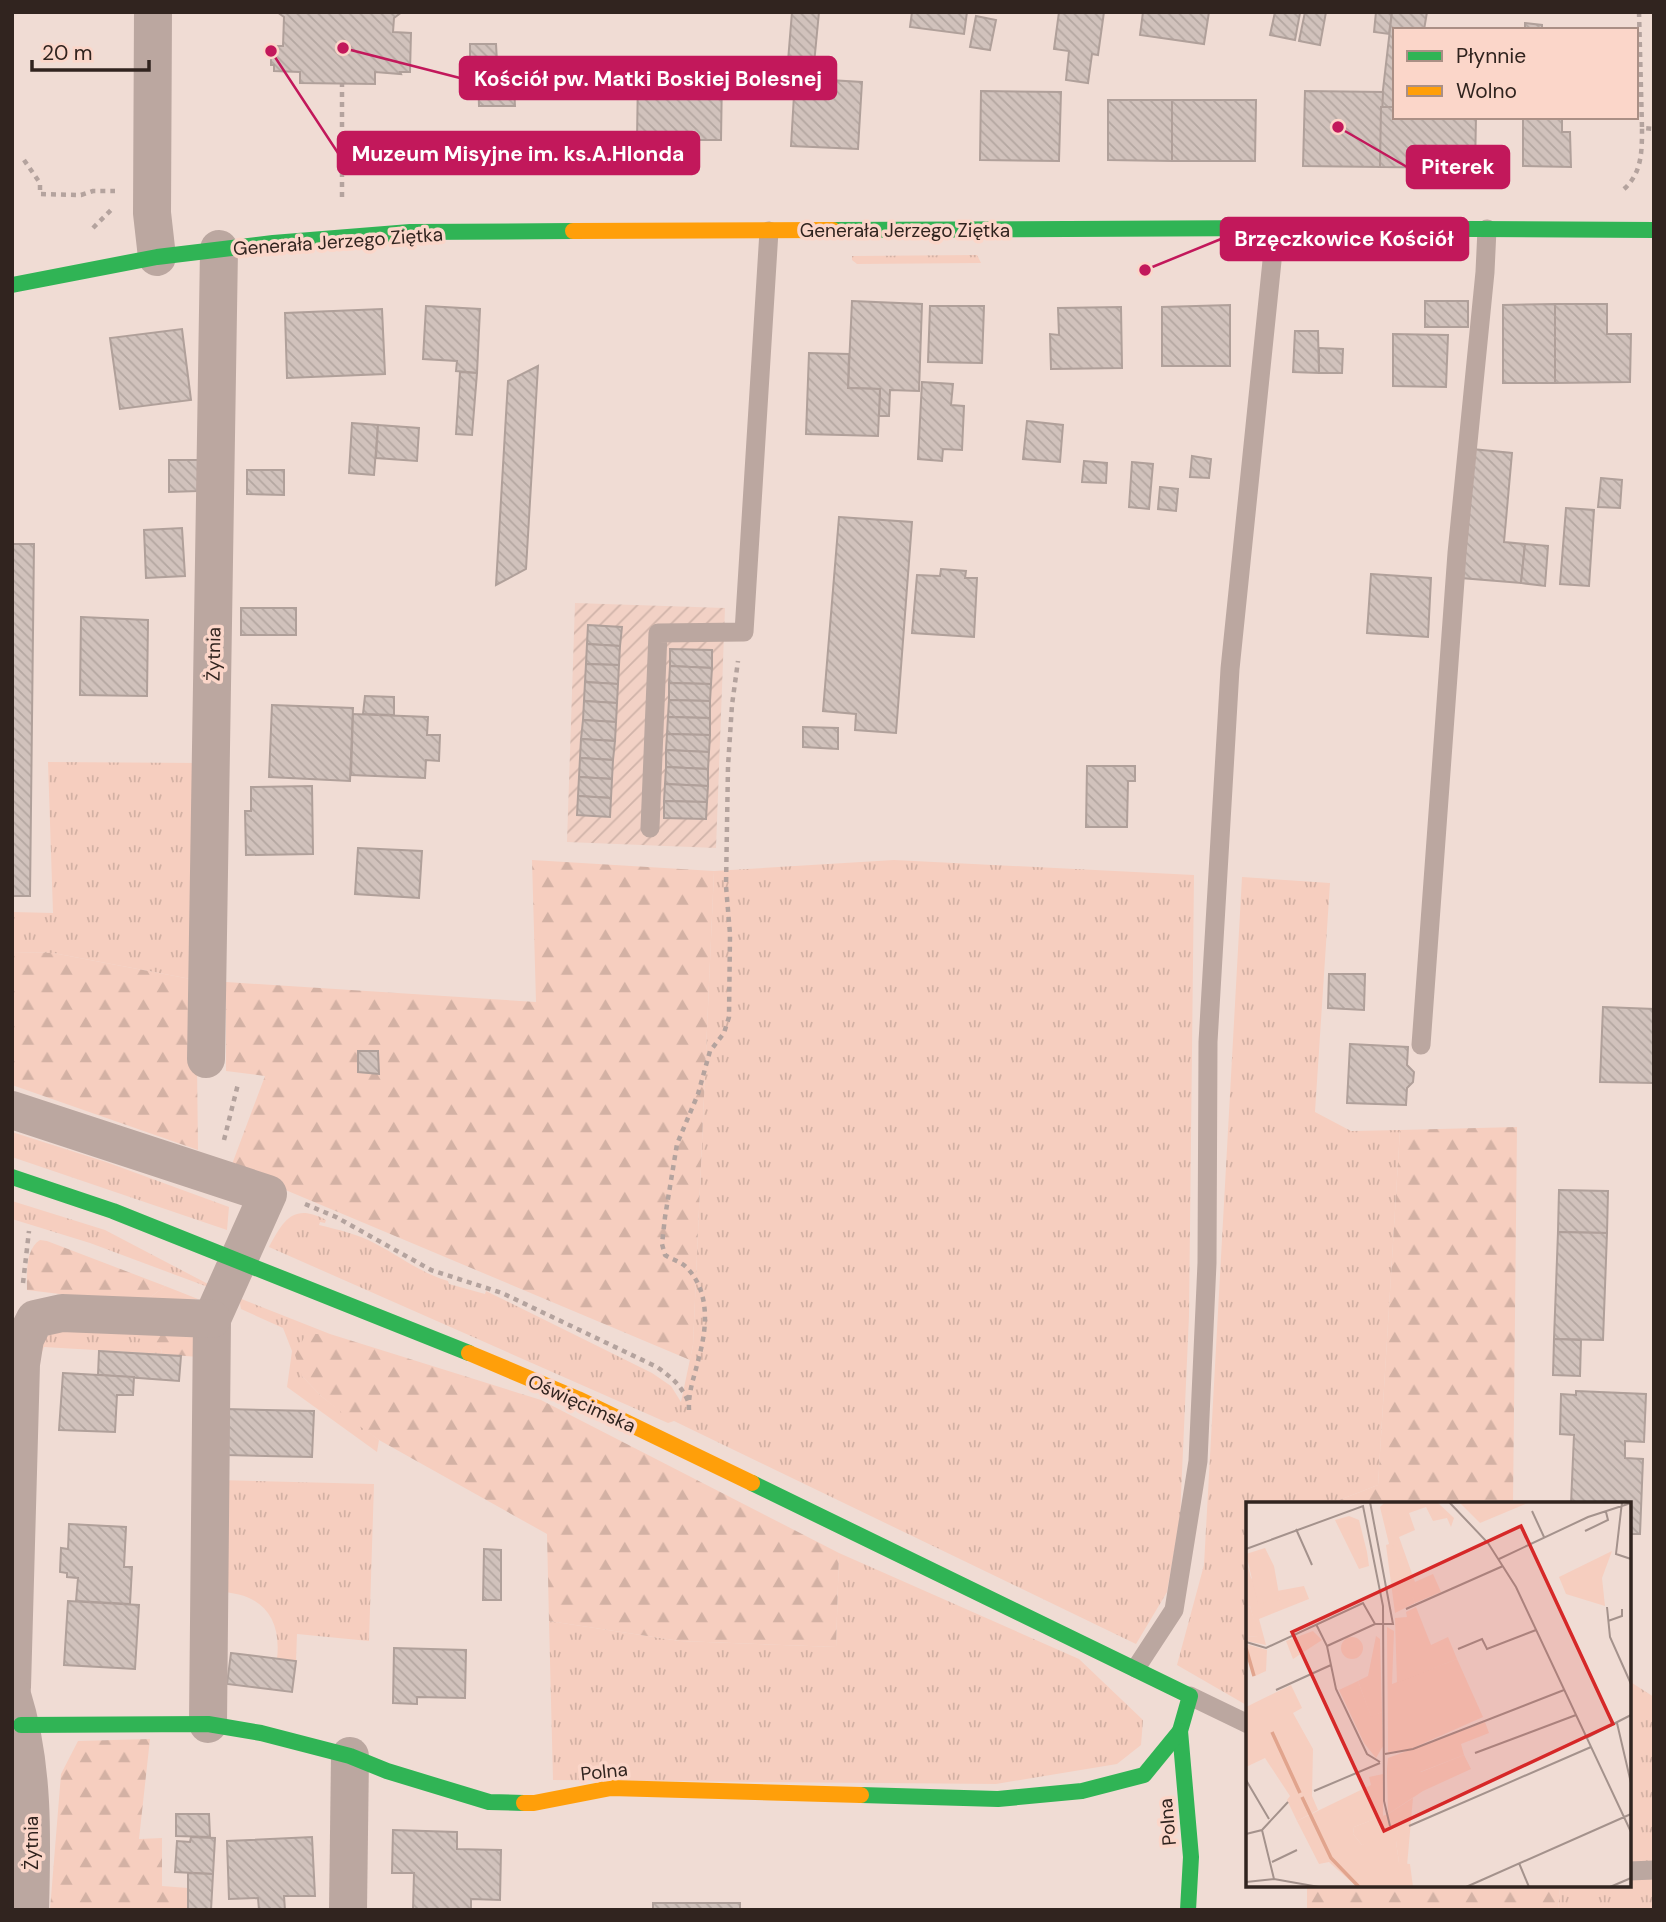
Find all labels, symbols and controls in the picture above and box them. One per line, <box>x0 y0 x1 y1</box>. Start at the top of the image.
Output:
scale bar <box>32 28 149 72</box>
legend <box>1393 28 1638 119</box>
text: 20 m <box>42 39 93 67</box>
text: Płynnie <box>1456 42 1526 70</box>
callout: Kościół pw. Matki Boskiej Bolesnej <box>460 57 836 99</box>
text: Kościół pw. Matki Boskiej Bolesnej <box>474 65 822 93</box>
text: Wolno <box>1456 77 1517 105</box>
callout: Muzeum Misyjne im. ks.A.Hlonda <box>338 132 699 174</box>
text: Muzeum Misyjne im. ks.A.Hlonda <box>352 140 684 168</box>
callout: Piterek <box>1407 146 1509 188</box>
text: Piterek <box>1421 153 1495 181</box>
street label: Generała Jerzego Ziętka <box>800 218 1010 243</box>
callout: Brzęczkowice Kościół <box>1221 218 1468 260</box>
street label: Generała Jerzego Ziętka <box>232 222 444 261</box>
text: Brzęczkowice Kościół <box>1234 225 1454 253</box>
street label: Żytnia <box>201 627 226 681</box>
street label: Oświęcimska <box>524 1369 640 1438</box>
inset map <box>1246 1502 1631 1887</box>
street label: Polna <box>579 1757 629 1786</box>
street label: Polna <box>1153 1797 1182 1847</box>
street label: Żytnia <box>19 1816 44 1870</box>

